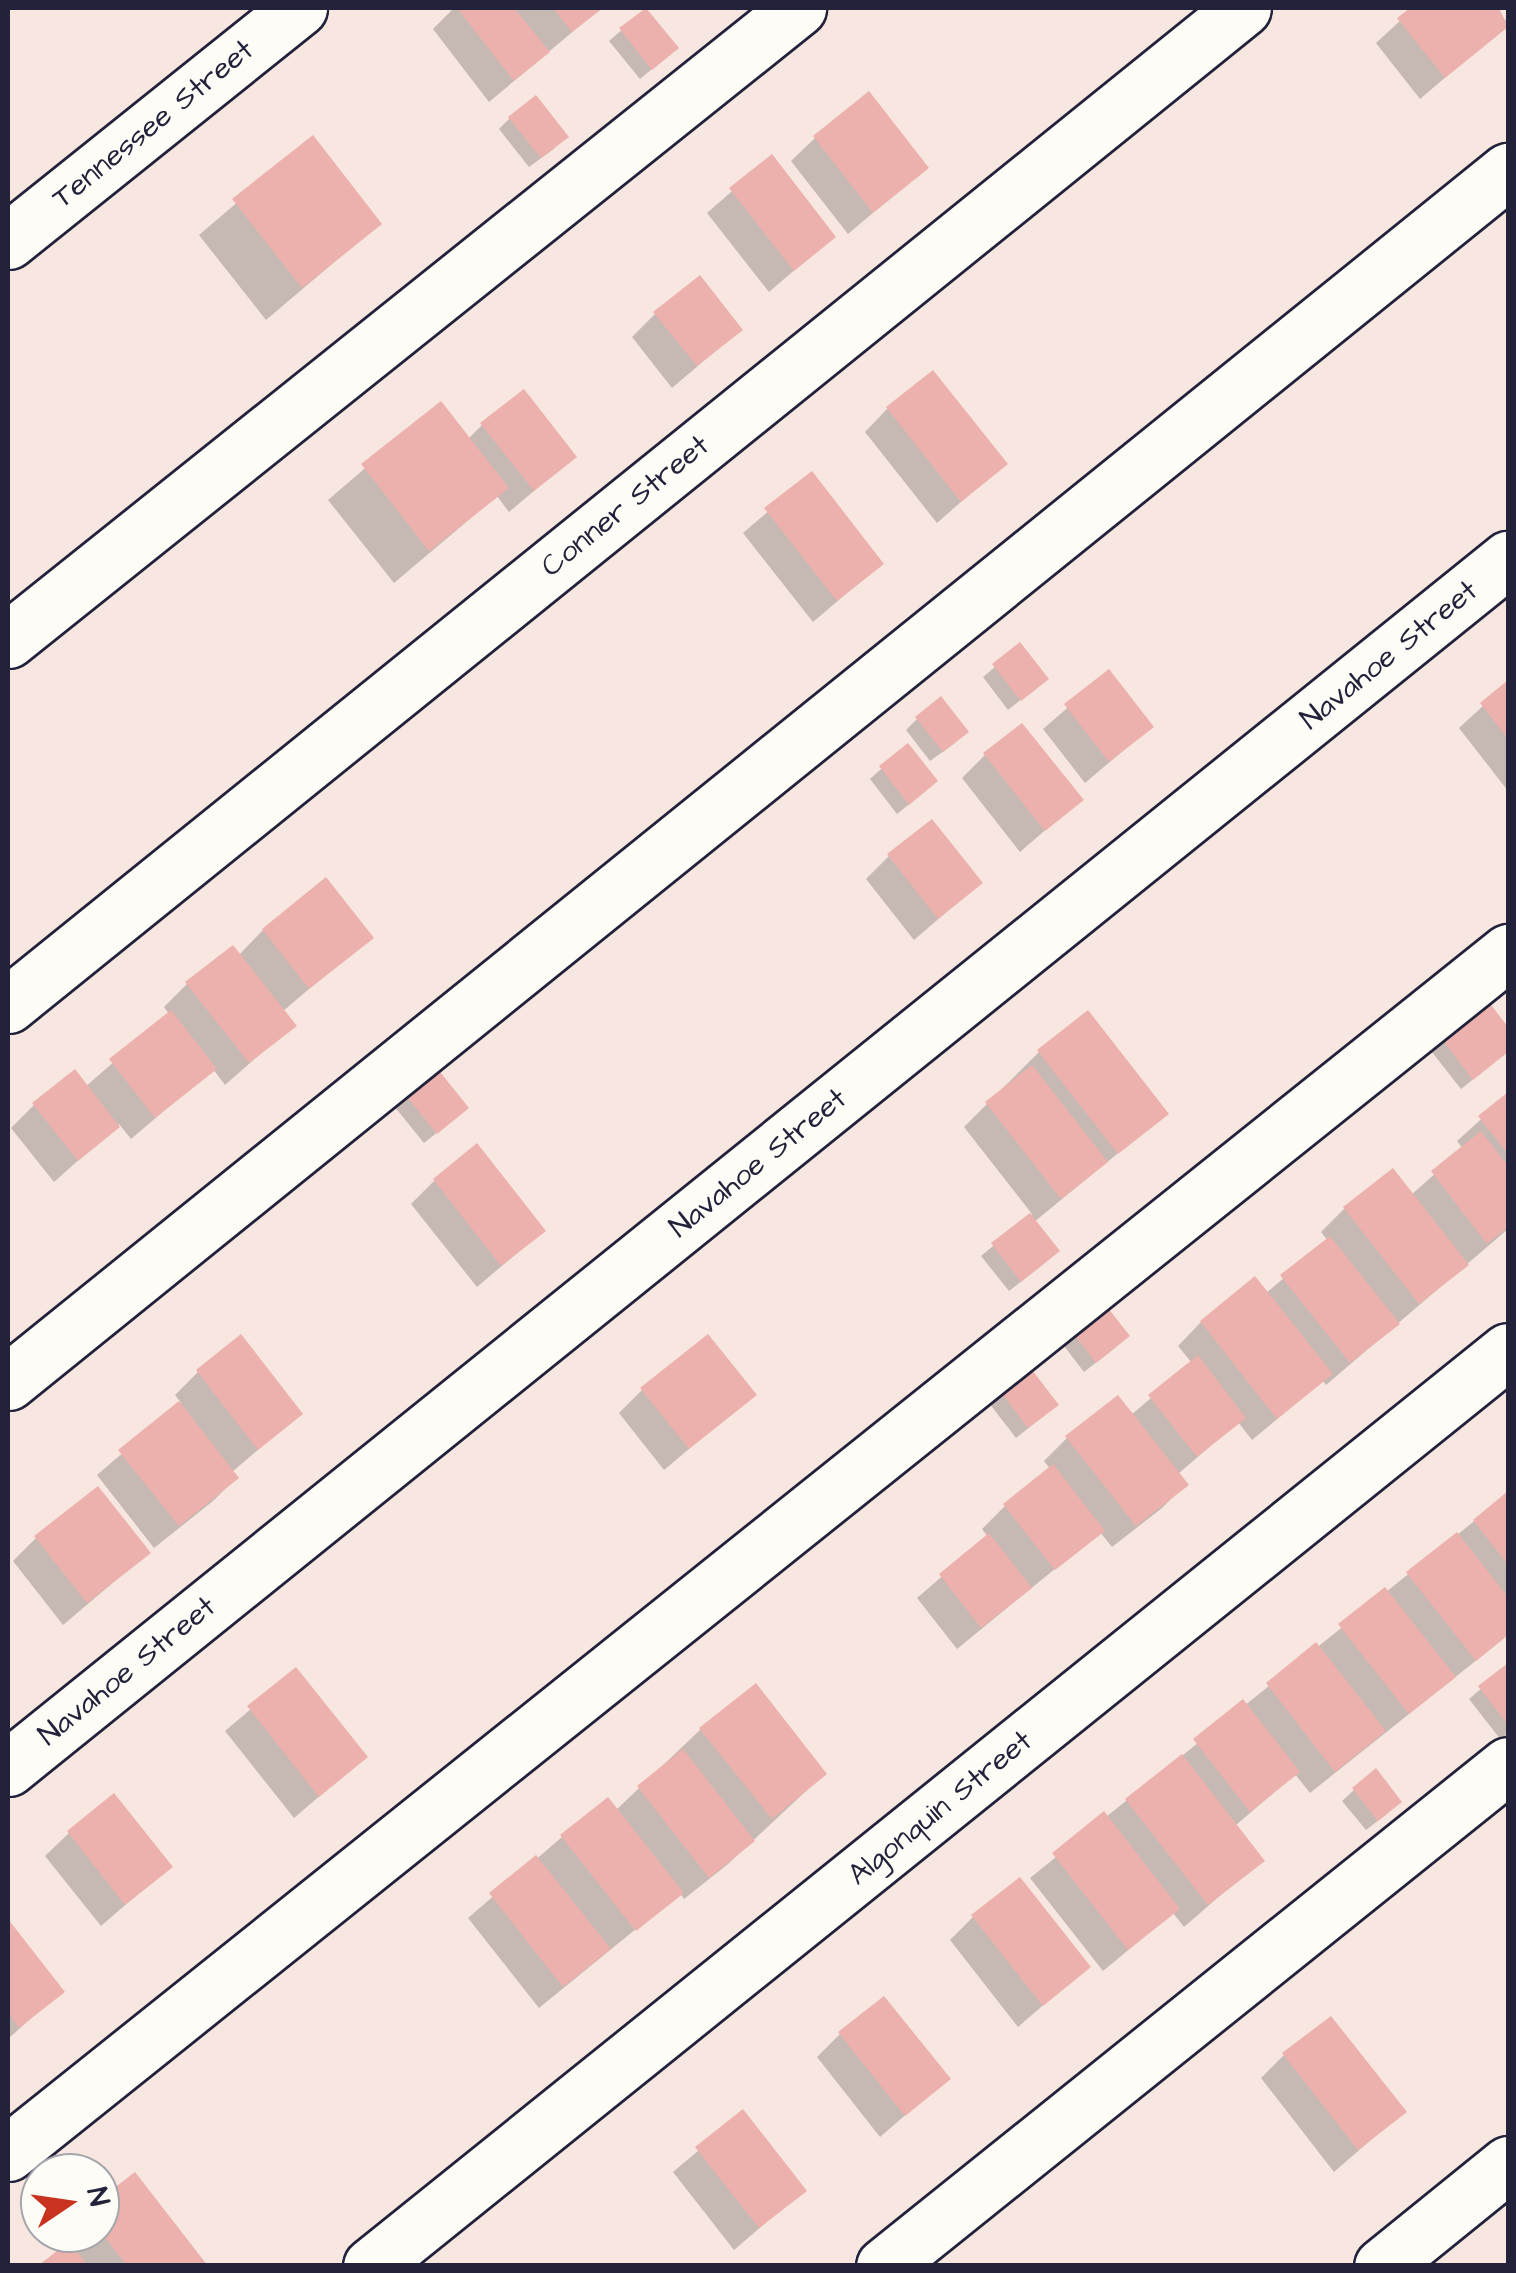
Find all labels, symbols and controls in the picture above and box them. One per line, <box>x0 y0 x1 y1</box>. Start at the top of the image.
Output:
street label: Tennessee Street <box>45 32 261 216</box>
street label: Conner Street <box>534 427 716 585</box>
street label: Navahoe Street <box>1293 573 1485 737</box>
street label: Navahoe Street <box>662 1081 854 1245</box>
street label: Navahoe Street <box>31 1589 223 1753</box>
street label: Algonquin Street <box>841 1723 1039 1893</box>
north arrow <box>20 2153 120 2253</box>
text: N <box>77 2184 119 2210</box>

